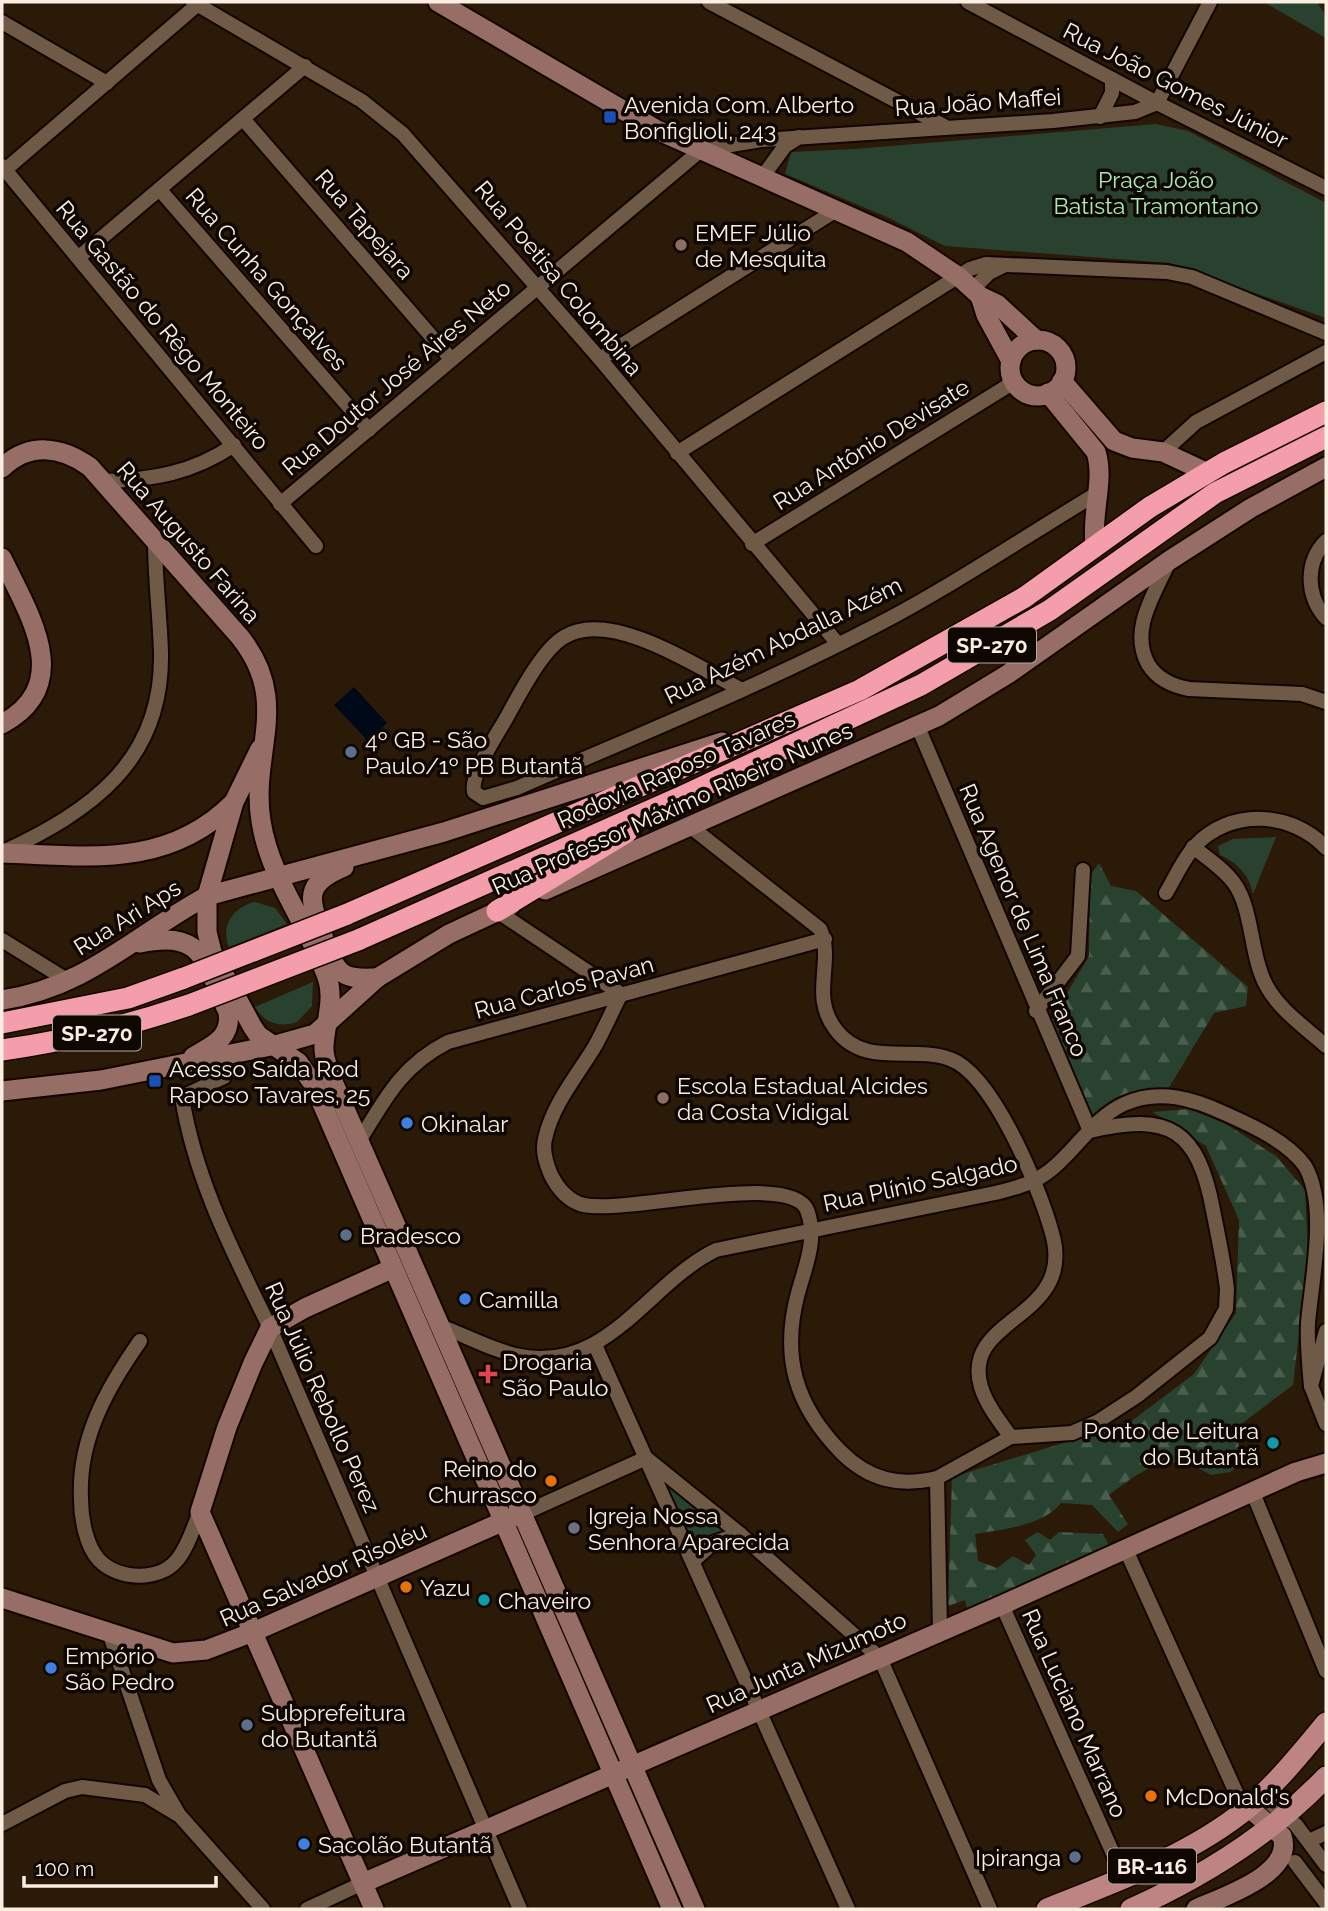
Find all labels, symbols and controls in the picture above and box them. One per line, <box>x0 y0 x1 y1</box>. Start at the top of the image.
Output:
street label: Rua João Gomes Júnior <box>1059 16 1293 154</box>
street label: Rua João Maffei <box>894 83 1062 121</box>
place label: Avenida Com. Alberto Bonfiglioli, 243 <box>624 91 854 144</box>
marker: Avenida Com. Alberto Bonfiglioli, 243 <box>602 109 618 125</box>
street label: Rua Tapejara <box>310 164 420 284</box>
park label: Praça João Batista Tramontano <box>1054 166 1259 219</box>
street label: Rua Poetisa Colombina <box>470 175 648 381</box>
street label: Rua Cunha Gonçalves <box>181 182 353 376</box>
street label: Rua Gastão do Rêgo Monteiro <box>51 195 275 455</box>
place label: EMEF Júlio de Mesquita <box>695 219 826 272</box>
marker: EMEF Júlio de Mesquita <box>673 237 689 253</box>
street label: Rua Doutor José Aires Neto <box>276 273 516 481</box>
street label: Rua Antônio Devisate <box>768 373 974 515</box>
street label: Rua Augusto Farina <box>112 456 266 628</box>
street label: Rua Azém Abdalla Azém <box>660 571 906 709</box>
road number: SP-270 <box>948 628 1036 662</box>
street label: Rodovia Raposo Tavares <box>553 704 799 834</box>
street label: Rua Professor Máximo Ribeiro Nunes <box>488 716 856 900</box>
place label: 4º GB - São Paulo/1º PB Butantã <box>365 726 583 779</box>
marker: 4º GB - São Paulo/1º PB Butantã <box>343 744 359 760</box>
street label: Rua Agenor de Lima Franco <box>954 779 1094 1061</box>
street label: Rua Ari Aps <box>69 874 185 960</box>
street label: Rua Carlos Pavan <box>471 950 657 1024</box>
road number: SP-270 <box>53 1016 141 1050</box>
place label: Acesso Saída Rod Raposo Tavares, 25 <box>169 1055 370 1108</box>
place label: Escola Estadual Alcides da Costa Vidigal <box>677 1072 928 1125</box>
marker: Acesso Saída Rod Raposo Tavares, 25 <box>147 1073 163 1089</box>
marker: Escola Estadual Alcides da Costa Vidigal <box>655 1090 671 1106</box>
place label: Okinalar <box>421 1110 508 1137</box>
marker: Okinalar <box>399 1115 415 1131</box>
street label: Rua Plínio Salgado <box>820 1149 1020 1217</box>
place label: Bradesco <box>360 1222 461 1249</box>
marker: Bradesco <box>338 1227 354 1243</box>
street label: Rua Júlio Rebollo Perez <box>260 1277 386 1517</box>
place label: Camilla <box>479 1286 559 1313</box>
marker: Camilla <box>457 1291 473 1307</box>
place label: Drogaria São Paulo <box>502 1348 608 1401</box>
marker: Drogaria São Paulo <box>480 1366 496 1382</box>
place label: Ponto de Leitura do Butantã <box>1084 1417 1259 1470</box>
marker: Ponto de Leitura do Butantã <box>1265 1435 1281 1451</box>
place label: Reino do Churrasco <box>428 1455 537 1508</box>
marker: Reino do Churrasco <box>543 1473 559 1489</box>
place label: Igreja Nossa Senhora Aparecida <box>588 1502 790 1555</box>
street label: Rua Salvador Risoléu <box>216 1516 430 1632</box>
marker: Igreja Nossa Senhora Aparecida <box>566 1520 582 1536</box>
place label: Yazu <box>420 1574 470 1601</box>
marker: Yazu <box>398 1579 414 1595</box>
place label: Chaveiro <box>498 1587 591 1614</box>
marker: Chaveiro <box>476 1592 492 1608</box>
street label: Rua Luciano Marrano <box>1017 1605 1133 1821</box>
street label: Rua Junta Mizumoto <box>702 1606 910 1718</box>
place label: Empório São Pedro <box>65 1642 174 1695</box>
marker: Empório São Pedro <box>43 1660 59 1676</box>
place label: Subprefeitura do Butantã <box>261 1699 406 1752</box>
marker: Subprefeitura do Butantã <box>239 1717 255 1733</box>
place label: McDonald's <box>1165 1783 1290 1810</box>
marker: McDonald's <box>1143 1788 1159 1804</box>
place label: Sacolão Butantã <box>318 1831 492 1858</box>
marker: Sacolão Butantã <box>296 1836 312 1852</box>
scale bar <box>24 1844 217 1888</box>
place label: Ipiranga <box>975 1844 1061 1871</box>
road number: BR-116 <box>1108 1848 1196 1884</box>
marker: Ipiranga <box>1067 1849 1083 1865</box>
text: 100 m <box>35 1856 94 1881</box>

